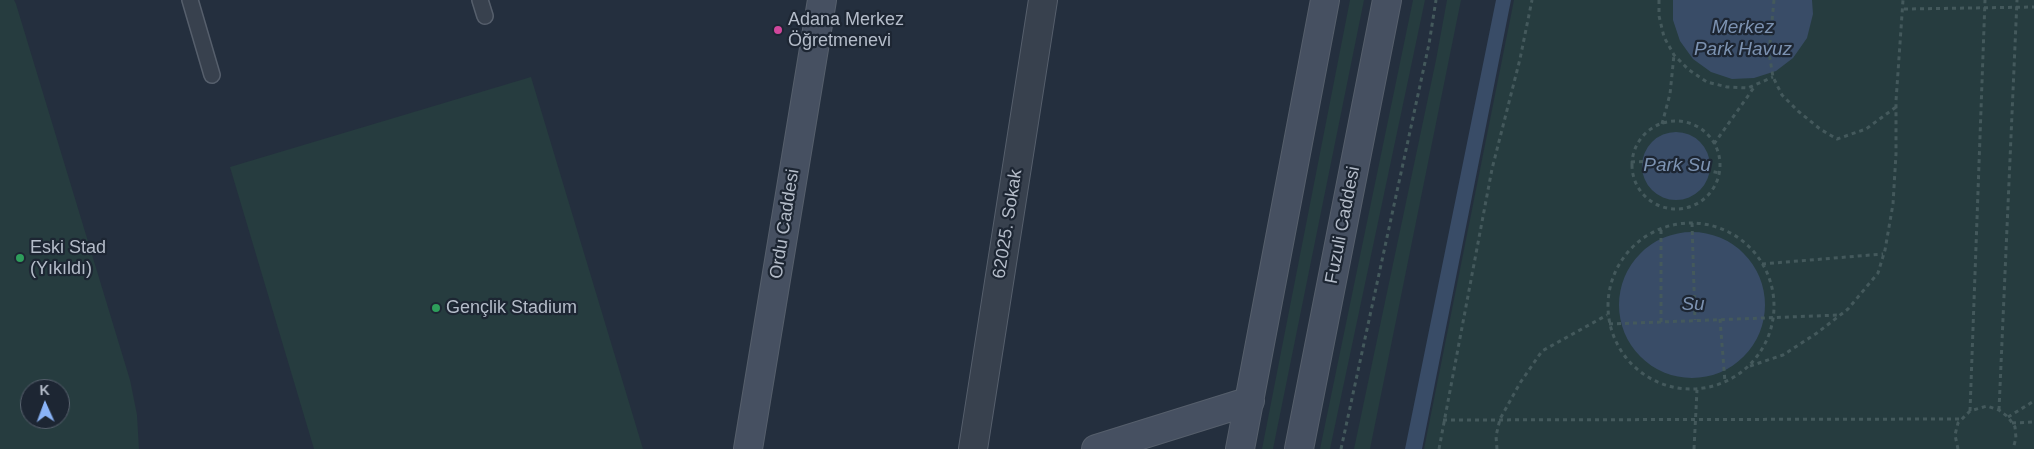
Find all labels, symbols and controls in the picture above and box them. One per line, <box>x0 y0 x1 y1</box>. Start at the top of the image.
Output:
place label: Adana Merkez Öğretmenevi <box>788 9 904 52</box>
water label: Merkez Park Havuz <box>1694 17 1792 61</box>
marker: Adana Merkez Öğretmenevi <box>772 24 784 36</box>
water label: Park Su <box>1643 155 1711 177</box>
street label: Fuzuli Caddesi <box>1321 165 1365 285</box>
street label: Ordu Caddesi <box>766 167 804 281</box>
street label: 62025. Sokak <box>989 168 1027 280</box>
place label: Eski Stad (Yıkıldı) <box>30 237 106 280</box>
marker: Eski Stad (Yıkıldı) <box>14 252 26 264</box>
water label: Su <box>1681 294 1705 316</box>
place label: Gençlik Stadium <box>446 297 577 319</box>
marker: Gençlik Stadium <box>430 302 442 314</box>
north arrow <box>20 379 70 429</box>
text: K <box>39 382 50 398</box>

